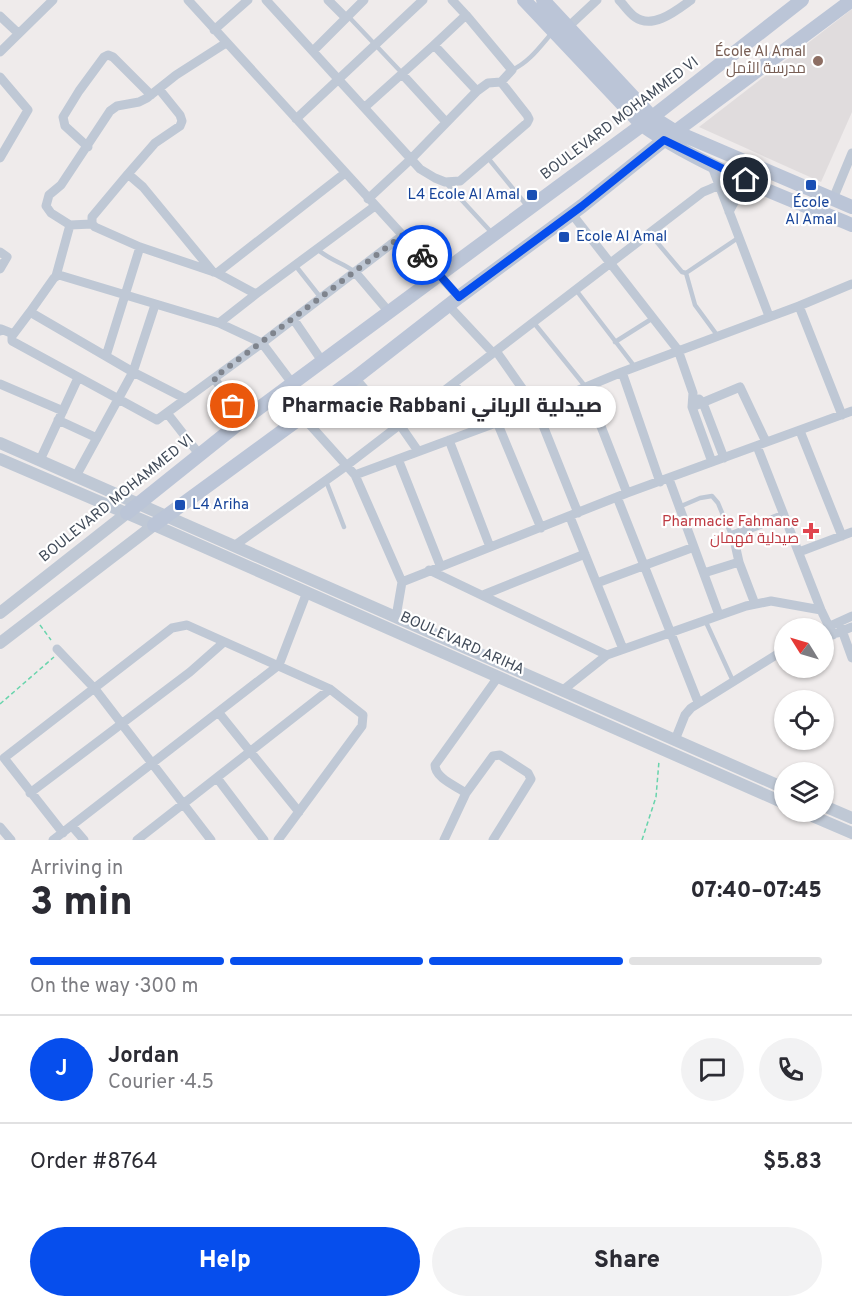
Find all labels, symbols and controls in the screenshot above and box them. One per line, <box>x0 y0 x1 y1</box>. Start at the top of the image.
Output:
place label: École Al Amal مدرسة الأمل <box>715 42 806 79</box>
street label: BOULEVARD MOHAMMED VI <box>537 53 703 185</box>
marker: École Al Amal مدرسة الأمل <box>811 54 825 68</box>
pin <box>720 154 771 205</box>
icon: home <box>729 163 762 196</box>
marker: École Al Amal <box>804 178 818 192</box>
place label: L4 Ecole Al Amal <box>407 186 520 205</box>
marker: L4 Ecole Al Amal <box>525 188 539 202</box>
place label: École Al Amal <box>785 193 837 230</box>
courier <box>392 225 452 285</box>
place label: Ecole Al Amal <box>576 228 667 247</box>
marker: Ecole Al Amal <box>557 230 571 244</box>
icon: bike <box>406 239 439 272</box>
pin <box>207 380 258 431</box>
callout: Pharmacie Rabbani صيدلية الرباني <box>269 385 617 427</box>
icon: bag <box>216 389 249 422</box>
text: Pharmacie Rabbani صيدلية الرباني <box>282 394 602 420</box>
street label: BOULEVARD MOHAMMED VI <box>36 431 198 567</box>
place label: L4 Ariha <box>192 496 249 515</box>
marker: L4 Ariha <box>173 498 187 512</box>
place label: Pharmacie Fahmane صيدلية فهمان <box>662 513 799 549</box>
marker: Pharmacie Fahmane صيدلية فهمان <box>804 524 818 538</box>
street label: BOULEVARD ARIHA <box>397 608 527 680</box>
north arrow <box>774 618 834 678</box>
map controls <box>774 618 834 822</box>
button: locate <box>774 690 834 750</box>
button: layers <box>774 762 834 822</box>
text: Arriving in <box>30 856 123 882</box>
text: 07:40–07:45 <box>691 878 822 905</box>
text: 3 min <box>30 880 133 929</box>
text: On the way · 300 m <box>30 974 198 1000</box>
button: chat <box>681 1038 744 1101</box>
button: phone <box>759 1038 822 1101</box>
text: Jordan <box>108 1043 179 1070</box>
text: J <box>55 1056 68 1083</box>
text: Courier · 4.5 <box>108 1070 214 1096</box>
text: Order #8764 <box>30 1149 158 1176</box>
text: $5.83 <box>763 1149 822 1176</box>
button: Help <box>30 1227 420 1296</box>
button: Share <box>432 1227 822 1296</box>

